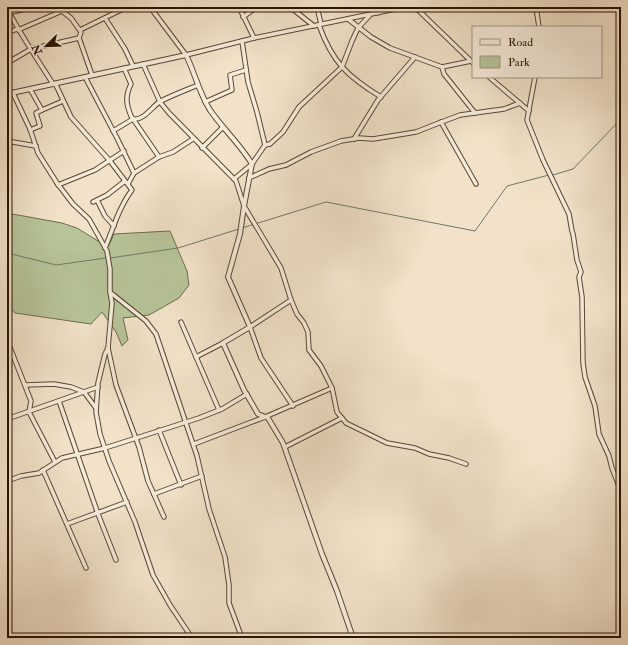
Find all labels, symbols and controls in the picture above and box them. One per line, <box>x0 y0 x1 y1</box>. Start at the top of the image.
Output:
north arrow <box>26 26 66 66</box>
legend <box>472 26 602 78</box>
text: Road <box>508 35 533 50</box>
text: N <box>29 42 46 58</box>
text: Park <box>508 55 530 70</box>

